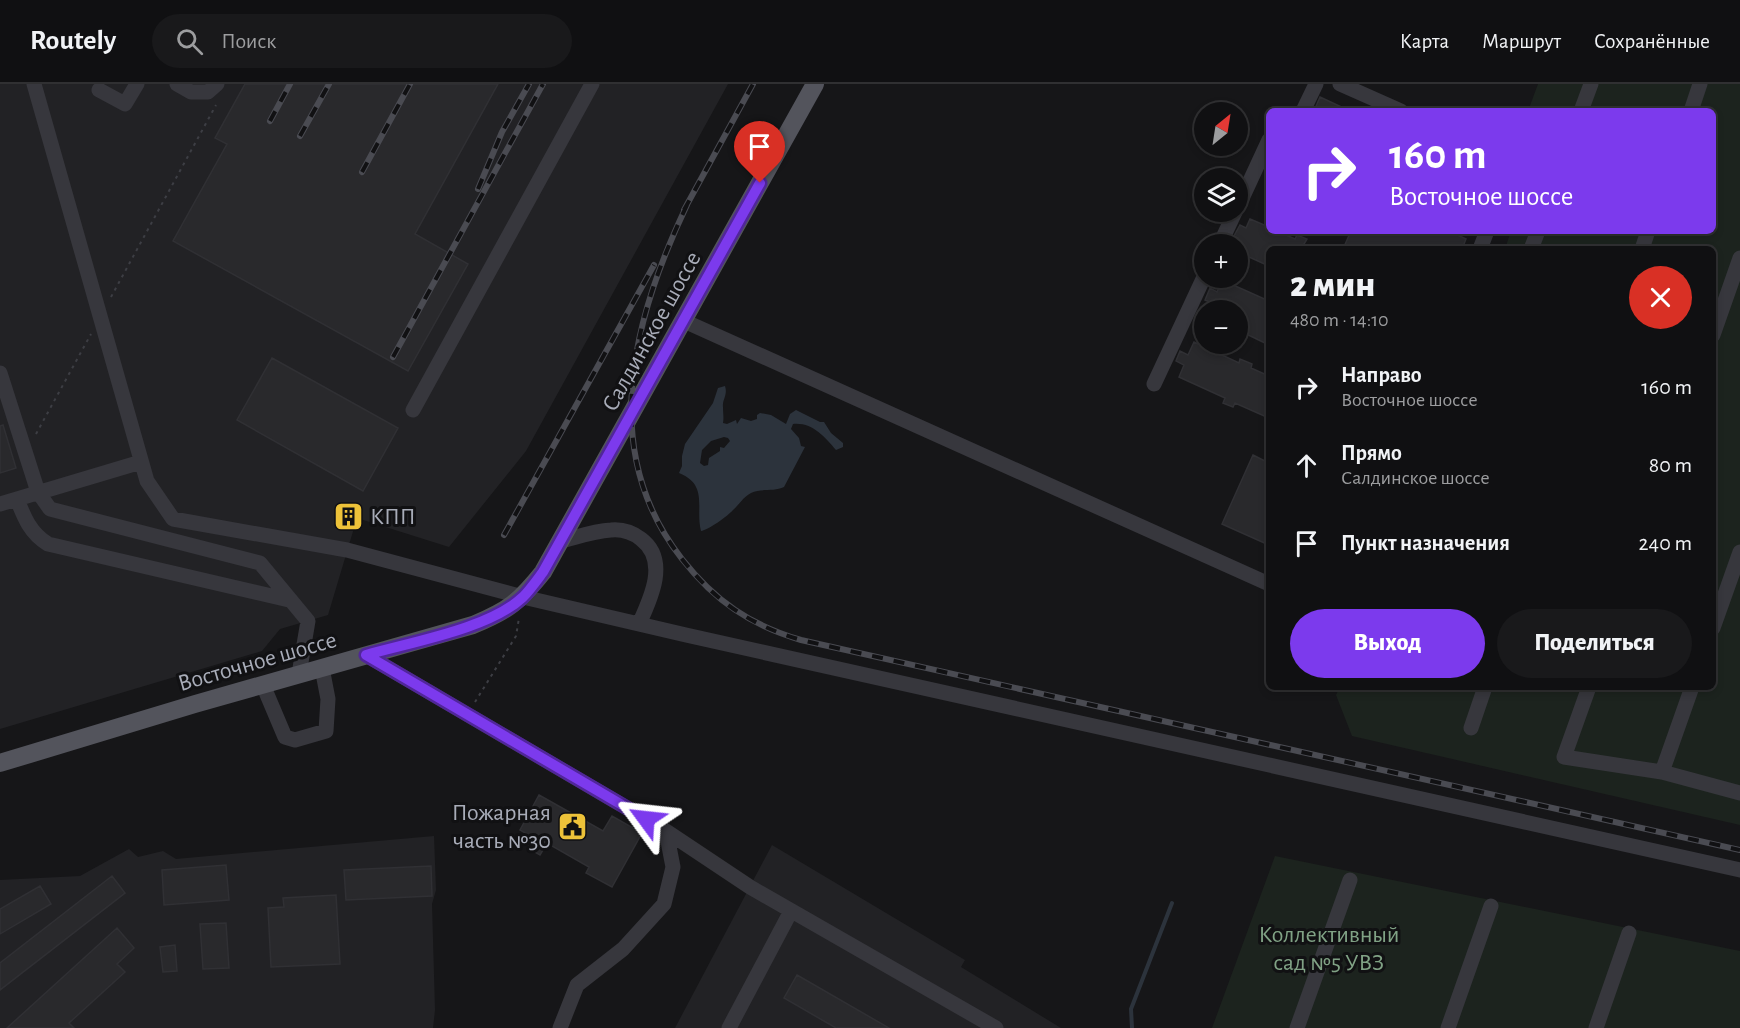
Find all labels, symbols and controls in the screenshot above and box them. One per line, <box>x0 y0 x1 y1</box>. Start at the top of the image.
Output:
search box <box>152 14 572 68</box>
icon: search <box>173 25 206 58</box>
text: Routely <box>30 27 116 55</box>
text: Поиск <box>221 30 276 52</box>
text: Карта <box>1400 31 1449 52</box>
text: Маршрут <box>1482 31 1561 52</box>
text: Сохранённые <box>1594 31 1710 52</box>
north arrow <box>1194 102 1248 156</box>
map controls <box>1194 102 1248 354</box>
pin <box>734 121 785 183</box>
icon: arrive <box>743 130 776 163</box>
icon: right <box>1290 132 1368 210</box>
text: 160 m <box>1389 134 1487 176</box>
button: layers <box>1194 168 1248 222</box>
text: Восточное шоссе <box>1389 183 1573 210</box>
button: + <box>1194 234 1248 288</box>
street label: Салдинское шоссе <box>598 248 706 415</box>
button: close <box>1629 266 1692 329</box>
text: 2 мин <box>1290 267 1376 303</box>
button: − <box>1194 300 1248 354</box>
text: 480 m · 14:10 <box>1290 310 1389 330</box>
text: Направо <box>1341 364 1422 386</box>
icon: right <box>1290 371 1323 404</box>
text: 160 m <box>1641 376 1692 398</box>
text: Восточное шоссе <box>1341 390 1478 410</box>
text: Прямо <box>1341 442 1402 464</box>
icon: ahead <box>1290 449 1323 482</box>
text: 80 m <box>1649 454 1692 476</box>
text: Салдинское шоссе <box>1341 468 1490 488</box>
building icon: КПП <box>333 500 365 532</box>
place label: КПП <box>370 505 416 529</box>
icon: arrive <box>1290 527 1323 560</box>
text: Пункт назначения <box>1341 532 1510 554</box>
text: 240 m <box>1639 532 1692 554</box>
button: Выход <box>1290 609 1485 678</box>
button: Поделиться <box>1497 609 1692 678</box>
street label: Восточное шоссе <box>175 628 339 696</box>
position arrow <box>614 787 678 851</box>
place label: Пожарная часть №30 <box>452 801 551 853</box>
public building icon: Пожарная часть №30 <box>556 810 588 842</box>
park label: Коллективный сад №5 УВЗ <box>1258 923 1400 975</box>

